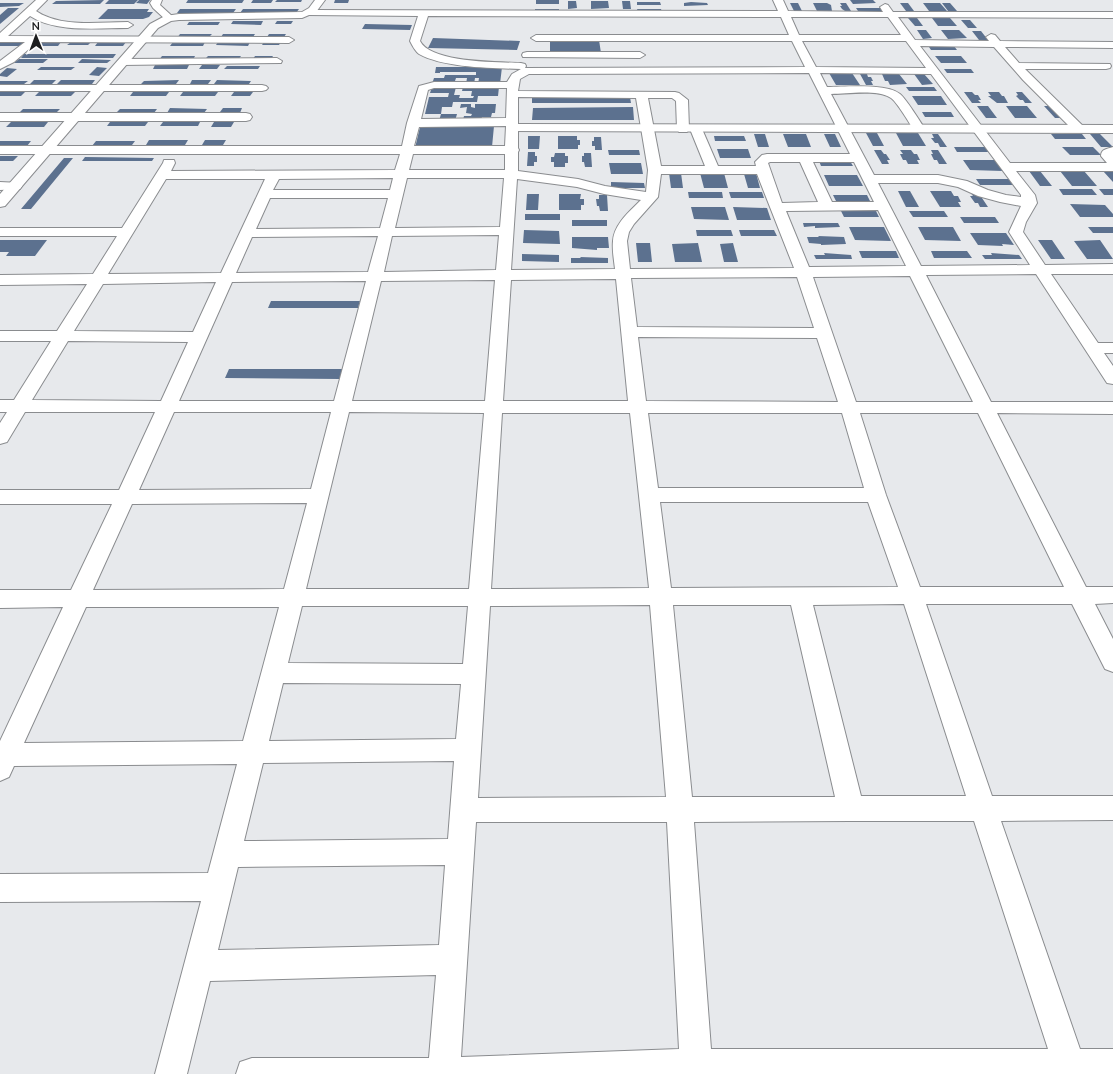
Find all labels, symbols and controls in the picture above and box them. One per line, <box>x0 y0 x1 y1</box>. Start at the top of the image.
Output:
north arrow <box>16 16 56 56</box>
text: N <box>32 19 40 34</box>

